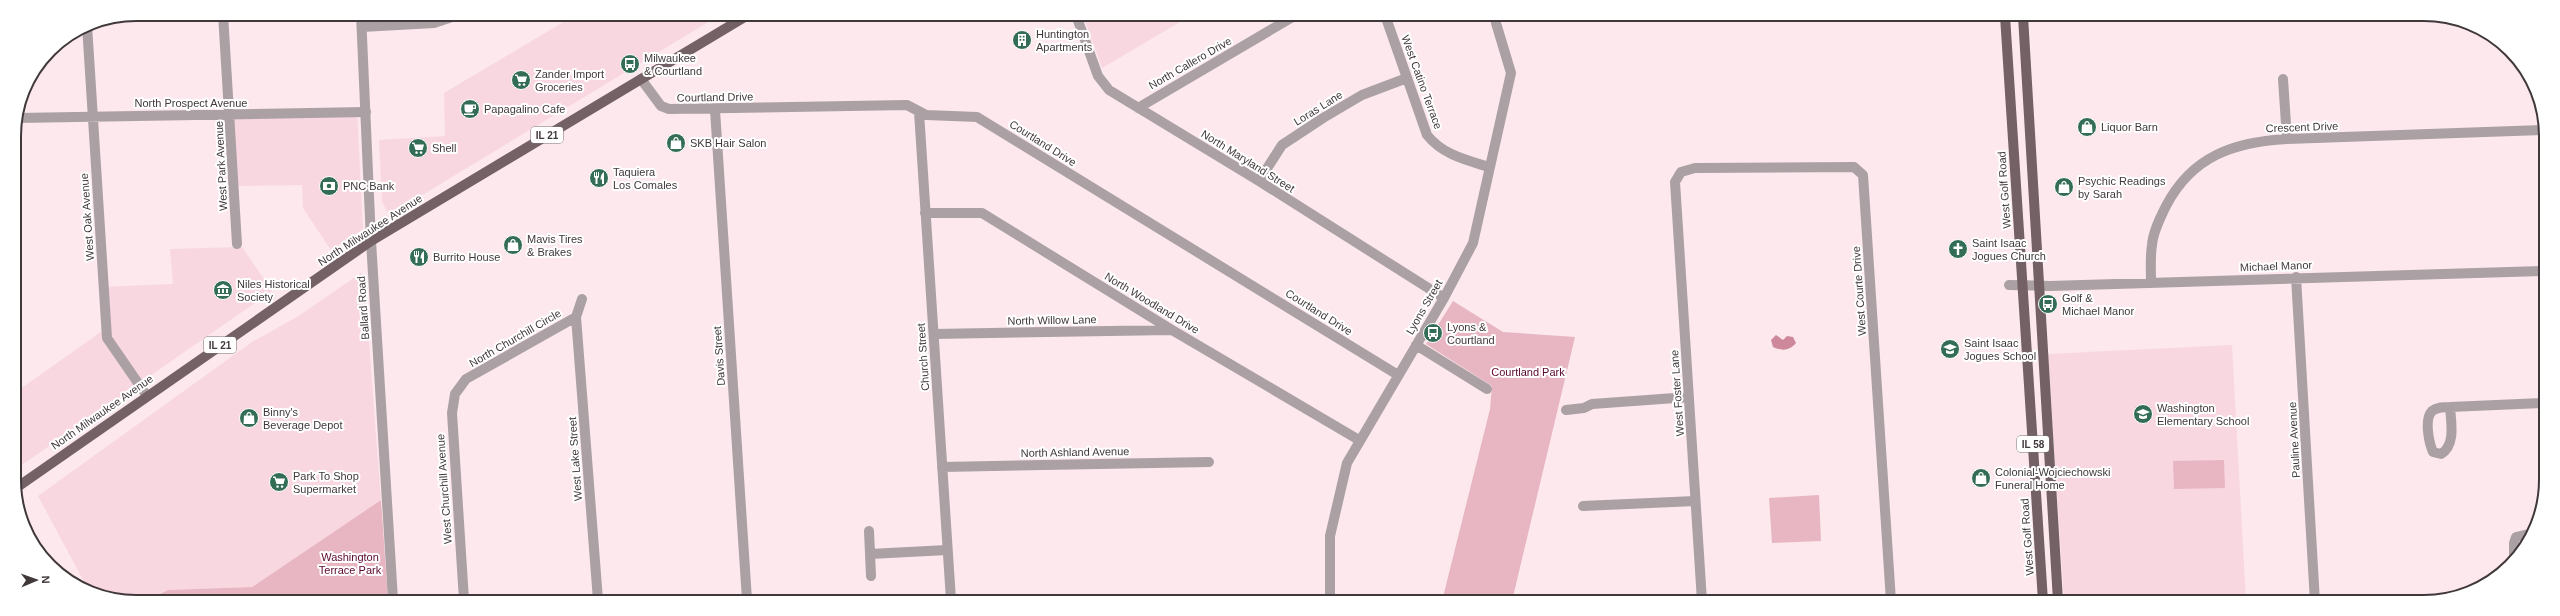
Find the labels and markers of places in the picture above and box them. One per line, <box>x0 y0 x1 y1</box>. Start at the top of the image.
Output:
place label: Huntington Apartments <box>1036 28 1093 53</box>
building icon: Huntington Apartments <box>1011 29 1033 51</box>
place label: Milwaukee & Courtland <box>644 52 702 77</box>
bus stop icon: Milwaukee & Courtland <box>619 53 641 75</box>
place label: Zander Import Groceries <box>535 68 604 93</box>
supermarket icon: Zander Import Groceries <box>510 69 532 91</box>
cafe icon: Papagalino Cafe <box>459 98 481 120</box>
place label: Papagalino Cafe <box>484 103 565 115</box>
shop icon: Liquor Barn <box>2076 116 2098 138</box>
place label: Liquor Barn <box>2101 121 2158 133</box>
shop icon: SKB Hair Salon <box>665 132 687 154</box>
supermarket icon: Shell <box>407 137 429 159</box>
place label: SKB Hair Salon <box>690 137 766 149</box>
place label: Shell <box>432 142 456 154</box>
place label: Taquiera Los Comales <box>613 166 678 191</box>
restaurant icon: Taquiera Los Comales <box>588 167 610 189</box>
bank icon: PNC Bank <box>318 175 340 197</box>
place label: Psychic Readings by Sarah <box>2078 175 2166 200</box>
shop icon: Psychic Readings by Sarah <box>2053 176 2075 198</box>
place label: PNC Bank <box>343 180 395 192</box>
place label: Mavis Tires & Brakes <box>527 233 583 258</box>
shop icon: Mavis Tires & Brakes <box>502 234 524 256</box>
place label: Saint Isaac Jogues Church <box>1972 237 2046 262</box>
church icon: Saint Isaac Jogues Church <box>1947 238 1969 260</box>
restaurant icon: Burrito House <box>408 246 430 268</box>
place label: Burrito House <box>433 251 500 263</box>
place label: Niles Historical Society <box>237 278 310 303</box>
museum icon: Niles Historical Society <box>212 279 234 301</box>
place label: Golf & Michael Manor <box>2062 292 2134 317</box>
bus stop icon: Golf & Michael Manor <box>2037 293 2059 315</box>
place label: Lyons & Courtland <box>1447 321 1495 346</box>
bus stop icon: Lyons & Courtland <box>1422 322 1444 344</box>
place label: Saint Isaac Jogues School <box>1964 337 2036 362</box>
school or university icon: Saint Isaac Jogues School <box>1939 338 1961 360</box>
place label: Washington Elementary School <box>2157 402 2249 427</box>
school or university icon: Washington Elementary School <box>2132 403 2154 425</box>
place label: Binny's Beverage Depot <box>263 406 343 431</box>
shop icon: Binny's Beverage Depot <box>238 407 260 429</box>
place label: Colonial-Wojciechowski Funeral Home <box>1995 466 2110 491</box>
shop icon: Colonial-Wojciechowski Funeral Home <box>1970 467 1992 489</box>
place label: Park To Shop Supermarket <box>293 470 359 495</box>
supermarket icon: Park To Shop Supermarket <box>268 471 290 493</box>

